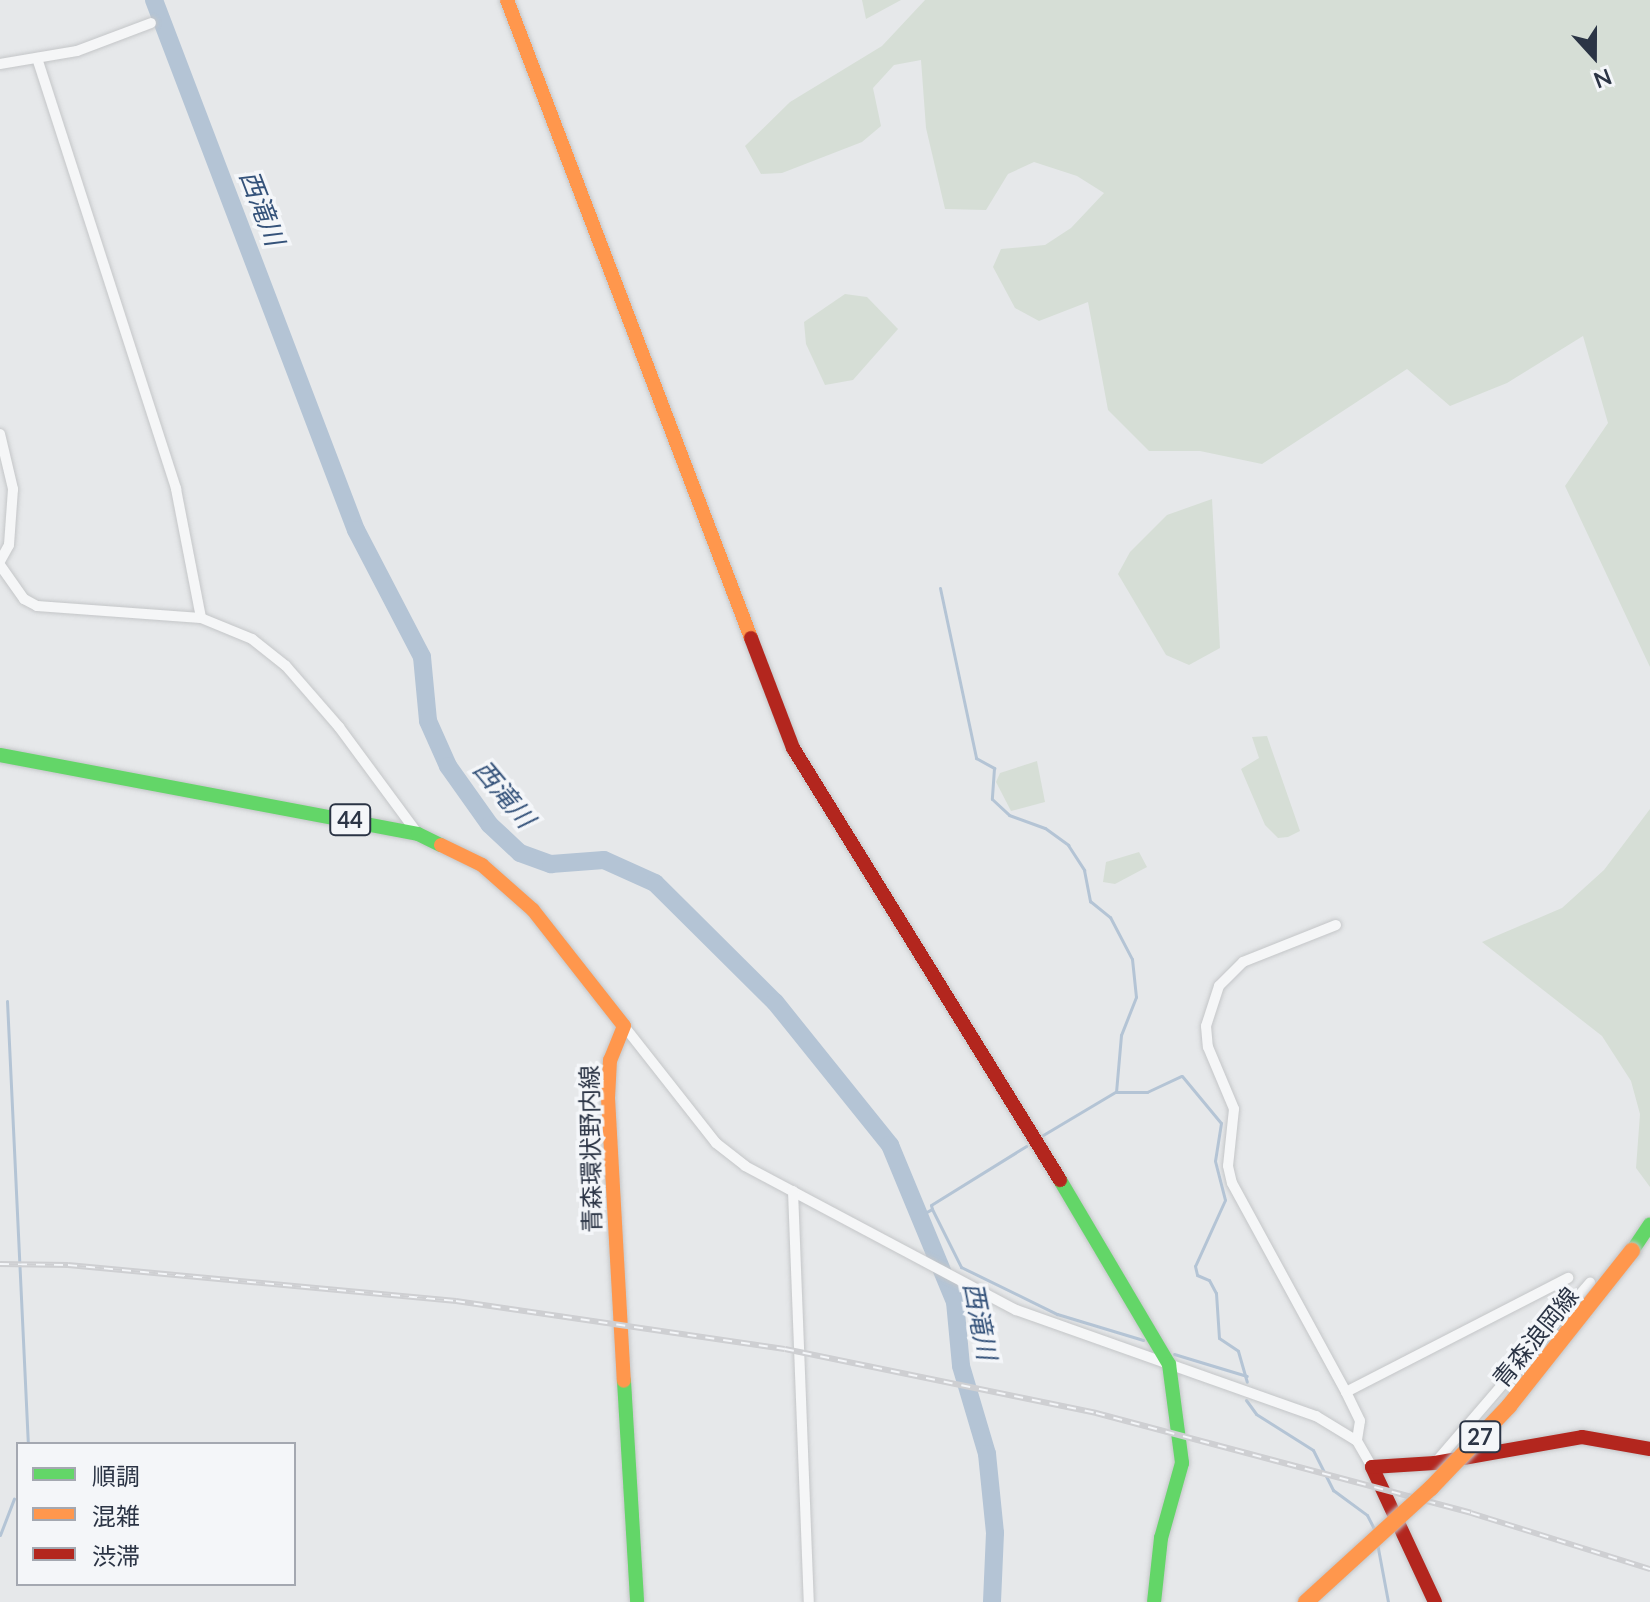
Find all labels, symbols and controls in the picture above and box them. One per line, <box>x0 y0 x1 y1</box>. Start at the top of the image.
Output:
north arrow <box>1554 16 1634 96</box>
text: N <box>1590 63 1616 95</box>
water label: 西滝川 <box>233 166 291 250</box>
water label: 西滝川 <box>467 754 541 834</box>
road number: 44 <box>328 802 372 838</box>
street label: 青森環状野内線 <box>574 1065 606 1233</box>
water label: 西滝川 <box>957 1280 1003 1362</box>
street label: 青森浪岡線 <box>1486 1281 1584 1393</box>
road number: 27 <box>1458 1419 1502 1455</box>
legend <box>16 1442 296 1586</box>
text: 順調 <box>92 1461 140 1490</box>
text: 混雑 <box>92 1501 140 1530</box>
text: 渋滞 <box>92 1541 140 1570</box>

